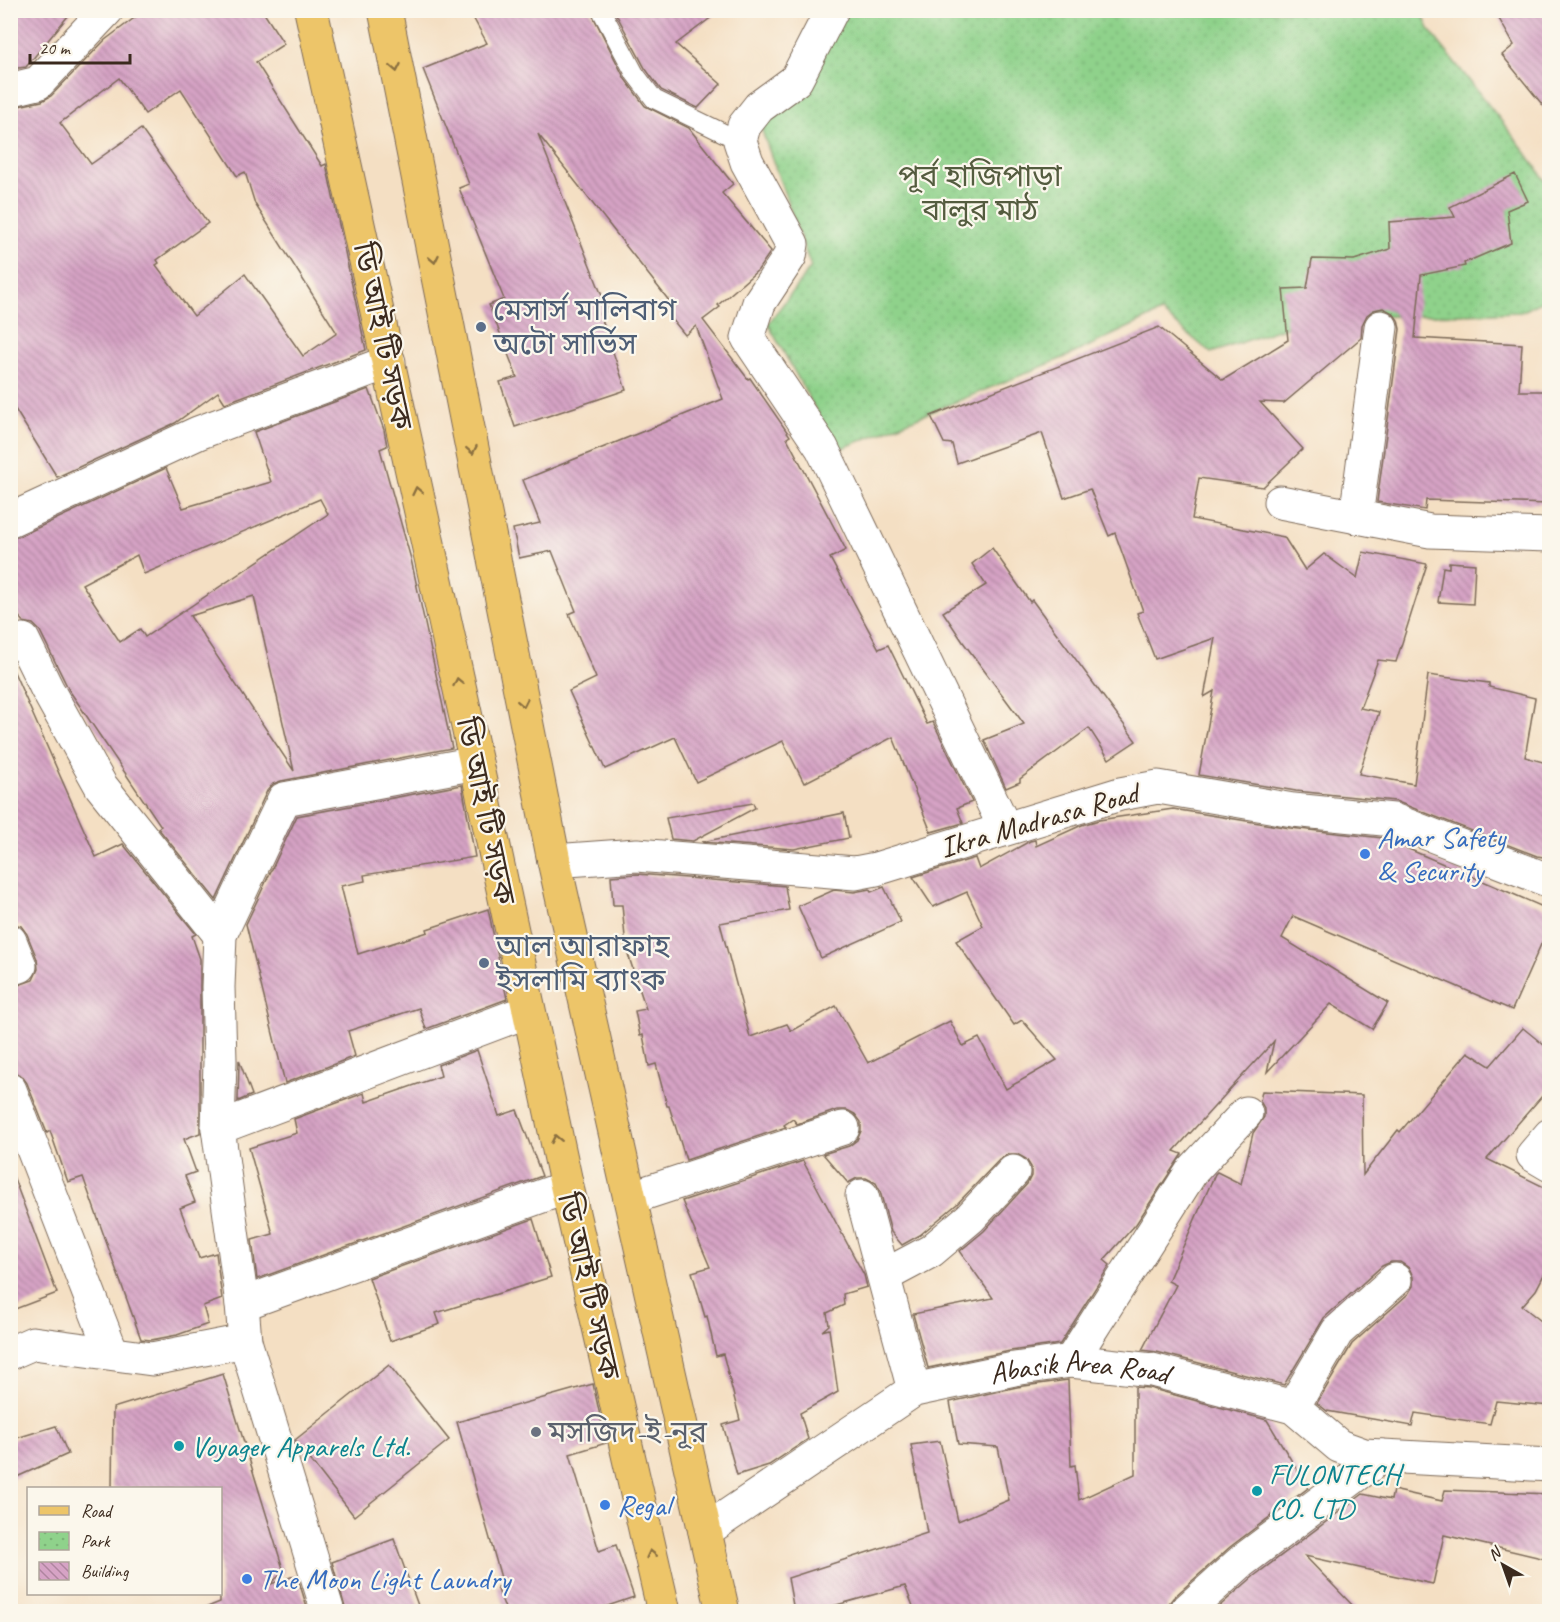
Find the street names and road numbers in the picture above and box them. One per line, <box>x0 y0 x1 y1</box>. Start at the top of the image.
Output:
street label: ডি আই টি সড়ক <box>344 238 422 434</box>
street label: ডি আই টি সড়ক <box>447 713 525 909</box>
street label: Ikra Madrasa Road <box>936 772 1146 866</box>
street label: ডি আই টি সড়ক <box>549 1188 629 1384</box>
street label: Abasik Area Road <box>986 1341 1178 1394</box>

